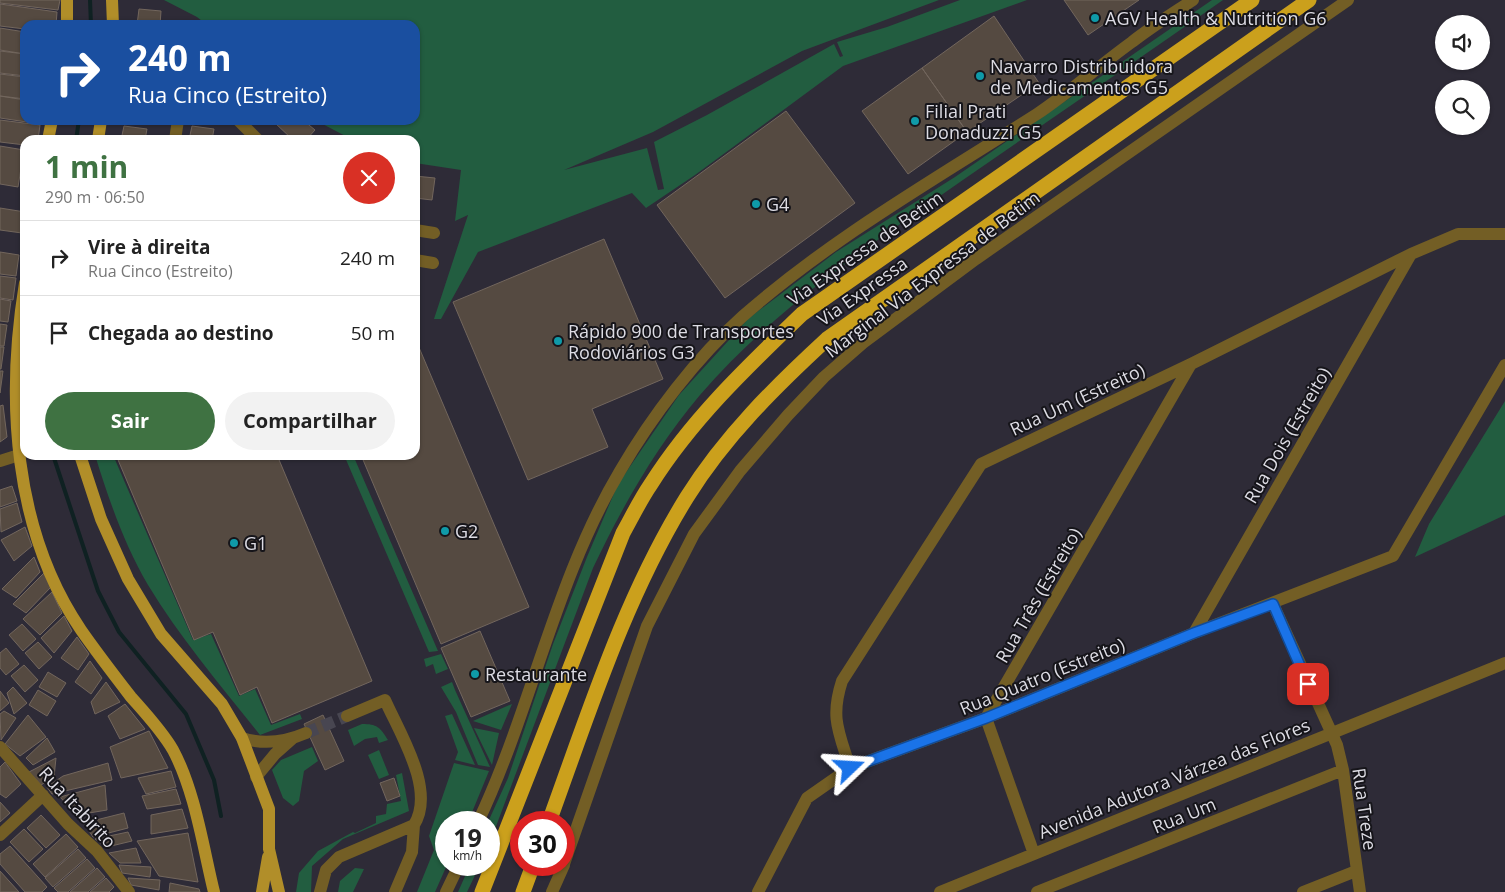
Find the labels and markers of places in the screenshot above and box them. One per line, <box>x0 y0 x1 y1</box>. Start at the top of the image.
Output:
place label: AGV Health & Nutrition G6 <box>1105 6 1327 30</box>
marker: AGV Health & Nutrition G6 <box>1089 12 1101 24</box>
place label: Navarro Distribuidora de Medicamentos G5 <box>990 54 1173 99</box>
marker: Navarro Distribuidora de Medicamentos G5 <box>974 70 986 82</box>
place label: Filial Prati Donaduzzi G5 <box>925 99 1041 144</box>
marker: Filial Prati Donaduzzi G5 <box>909 115 921 127</box>
place label: G4 <box>766 192 789 216</box>
marker: G4 <box>750 198 762 210</box>
place label: Rápido 900 de Transportes Rodoviários G3 <box>568 319 794 364</box>
marker: Rápido 900 de Transportes Rodoviários G3 <box>552 335 564 347</box>
place label: G2 <box>455 519 478 543</box>
marker: G2 <box>439 525 451 537</box>
place label: G1 <box>244 531 267 555</box>
marker: G1 <box>228 537 240 549</box>
place label: Restaurante <box>485 662 587 686</box>
pin <box>1287 663 1329 705</box>
marker: Restaurante <box>469 668 481 680</box>

